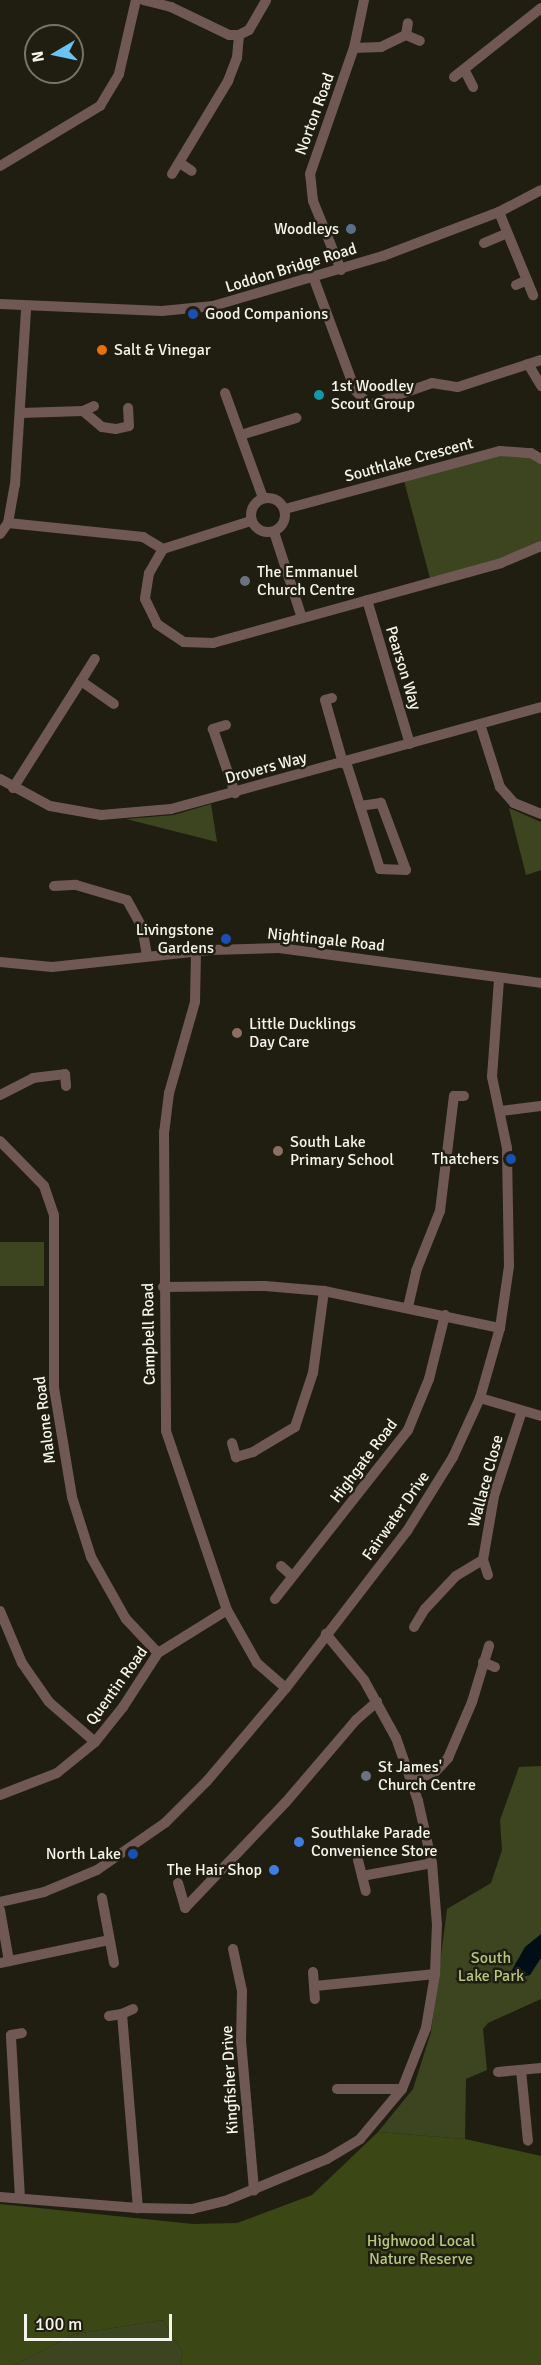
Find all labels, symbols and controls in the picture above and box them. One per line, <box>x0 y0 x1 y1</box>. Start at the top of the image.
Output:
north arrow <box>24 24 84 84</box>
text: N <box>27 49 49 64</box>
street label: Norton Road <box>291 70 339 158</box>
place label: Woodleys <box>274 219 339 239</box>
marker: Woodleys <box>344 222 358 236</box>
street label: Loddon Bridge Road <box>223 239 359 297</box>
place label: Good Companions <box>205 304 328 324</box>
marker: Good Companions <box>186 307 200 321</box>
place label: Salt & Vinegar <box>114 340 211 360</box>
marker: Salt & Vinegar <box>95 343 109 357</box>
place label: 1st Woodley Scout Group <box>331 376 415 414</box>
marker: 1st Woodley Scout Group <box>312 388 326 402</box>
street label: Southlake Crescent <box>343 434 475 486</box>
place label: The Emmanuel Church Centre <box>257 562 358 600</box>
marker: The Emmanuel Church Centre <box>238 574 252 588</box>
street label: Pearson Way <box>381 624 425 712</box>
street label: Drovers Way <box>223 748 309 788</box>
place label: Livingstone Gardens <box>136 920 214 958</box>
street label: Nightingale Road <box>266 924 386 956</box>
marker: Livingstone Gardens <box>219 932 233 946</box>
place label: Little Ducklings Day Care <box>249 1014 356 1052</box>
marker: Little Ducklings Day Care <box>230 1026 244 1040</box>
place label: South Lake Primary School <box>290 1132 394 1170</box>
marker: South Lake Primary School <box>271 1144 285 1158</box>
place label: Thatchers <box>432 1149 499 1169</box>
marker: Thatchers <box>504 1152 518 1166</box>
street label: Campbell Road <box>139 1283 159 1385</box>
street label: Malone Road <box>30 1375 60 1465</box>
street label: Highgate Road <box>326 1415 402 1507</box>
street label: Wallace Close <box>464 1433 508 1529</box>
street label: Fairwater Drive <box>358 1468 434 1564</box>
street label: Quentin Road <box>82 1643 152 1729</box>
place label: St James' Church Centre <box>378 1757 476 1795</box>
marker: St James' Church Centre <box>359 1769 373 1783</box>
place label: Southlake Parade Convenience Store <box>311 1823 437 1861</box>
marker: Southlake Parade Convenience Store <box>292 1835 306 1849</box>
place label: North Lake <box>46 1844 121 1864</box>
marker: North Lake <box>126 1847 140 1861</box>
place label: The Hair Shop <box>167 1860 262 1880</box>
marker: The Hair Shop <box>267 1863 281 1877</box>
park label: South Lake Park <box>458 1948 524 1986</box>
street label: Kingfisher Drive <box>218 2025 242 2135</box>
park label: Highwood Local Nature Reserve <box>367 2231 475 2269</box>
scale bar <box>27 2302 176 2340</box>
text: 100 m <box>35 2313 82 2335</box>

